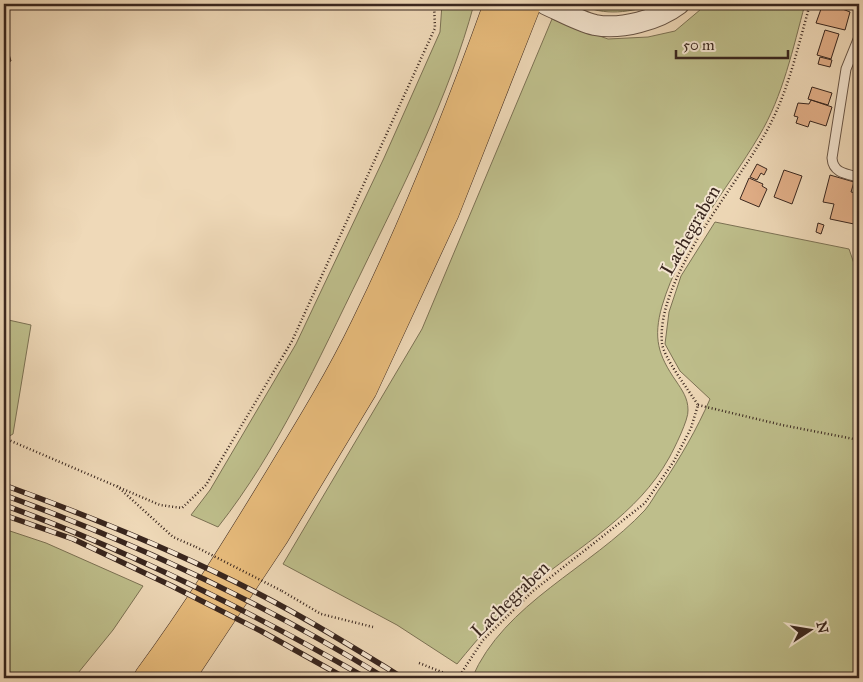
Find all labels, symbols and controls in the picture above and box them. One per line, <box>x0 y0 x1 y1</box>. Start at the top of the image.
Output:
scale bar <box>676 28 788 60</box>
text: 50 m <box>683 36 715 54</box>
street label: Lachegraben <box>655 181 726 280</box>
street label: Lachegraben <box>466 556 555 643</box>
north arrow <box>786 604 836 654</box>
text: N <box>813 620 832 635</box>

